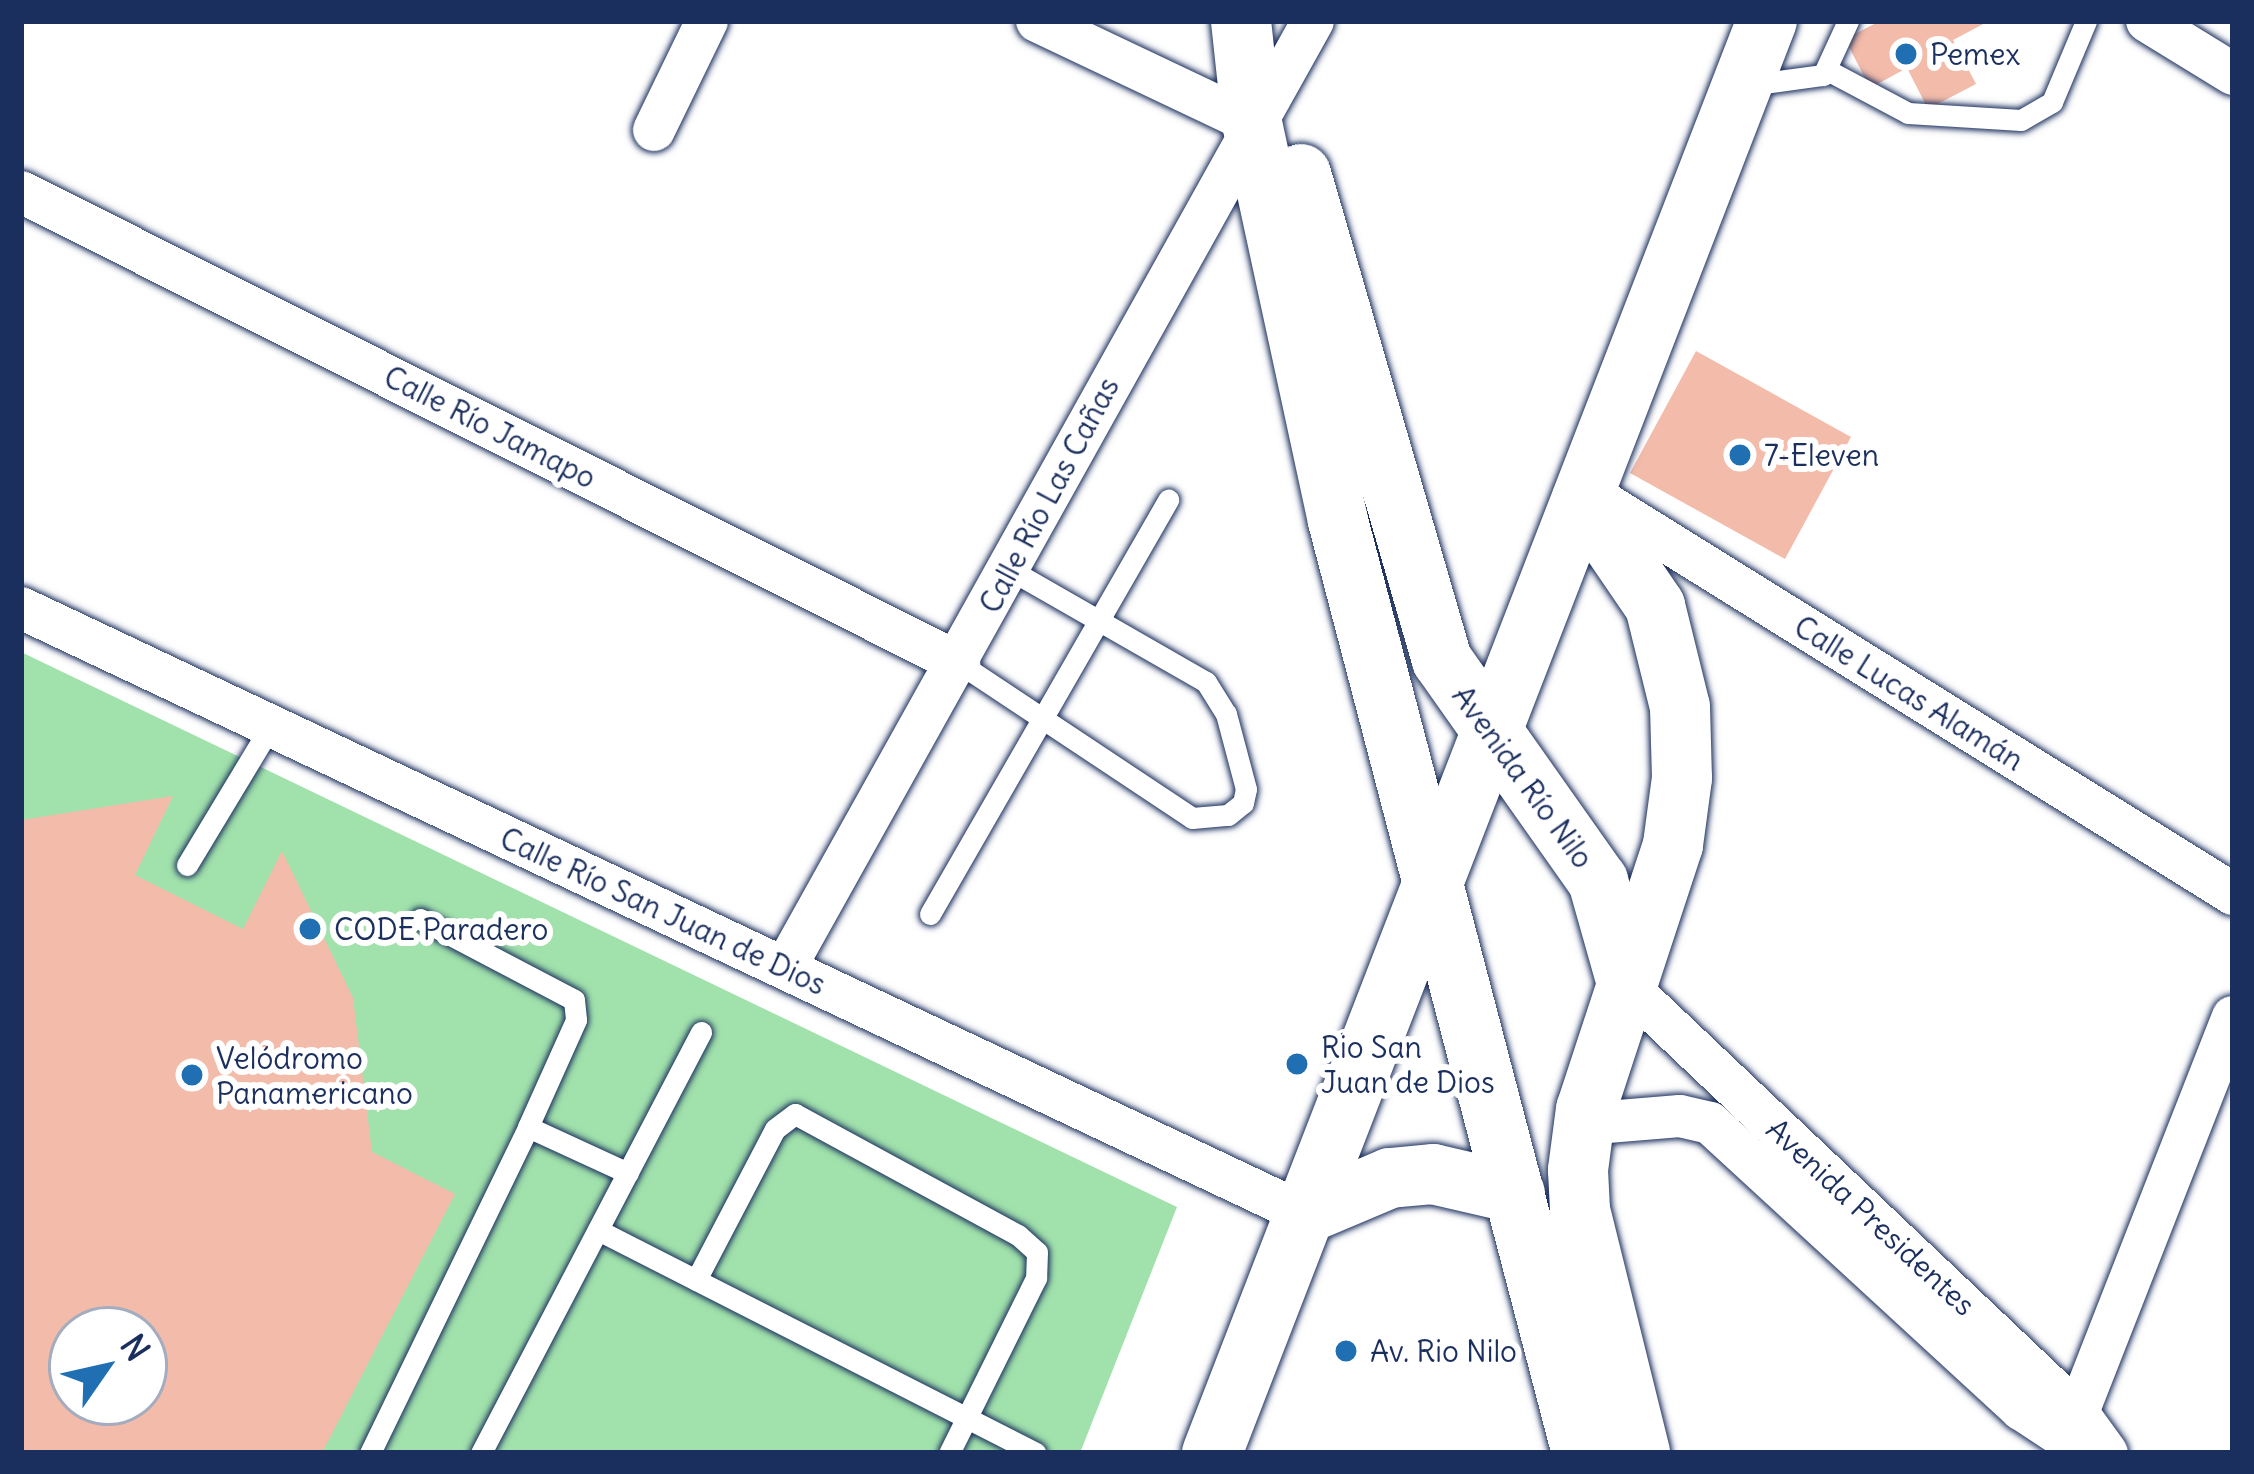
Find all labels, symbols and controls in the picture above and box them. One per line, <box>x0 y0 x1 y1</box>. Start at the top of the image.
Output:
place label: Pemex <box>1930 36 2020 72</box>
marker: Pemex <box>1893 41 1919 67</box>
street label: Calle Río Jamapo <box>378 358 602 496</box>
street label: Calle Río Las Cañas <box>972 371 1126 619</box>
place label: 7-Eleven <box>1764 437 1879 473</box>
marker: 7-Eleven <box>1727 442 1753 468</box>
street label: Calle Lucas Alamán <box>1788 608 2030 778</box>
street label: Avenida Río Nilo <box>1445 679 1601 875</box>
street label: Calle Río San Juan de Dios <box>495 820 831 1002</box>
place label: CODE Paradero <box>334 911 548 947</box>
marker: CODE Paradero <box>297 916 323 942</box>
place label: Rio San Juan de Dios <box>1321 1029 1495 1100</box>
place label: Velódromo Panamericano <box>216 1040 413 1110</box>
marker: Rio San Juan de Dios <box>1284 1051 1310 1077</box>
marker: Velódromo Panamericano <box>179 1062 205 1088</box>
street label: Avenida Presidentes <box>1759 1111 1983 1323</box>
north arrow <box>48 1306 168 1426</box>
text: N <box>112 1326 159 1369</box>
place label: Av. Rio Nilo <box>1370 1333 1517 1369</box>
marker: Av. Rio Nilo <box>1333 1338 1359 1364</box>

